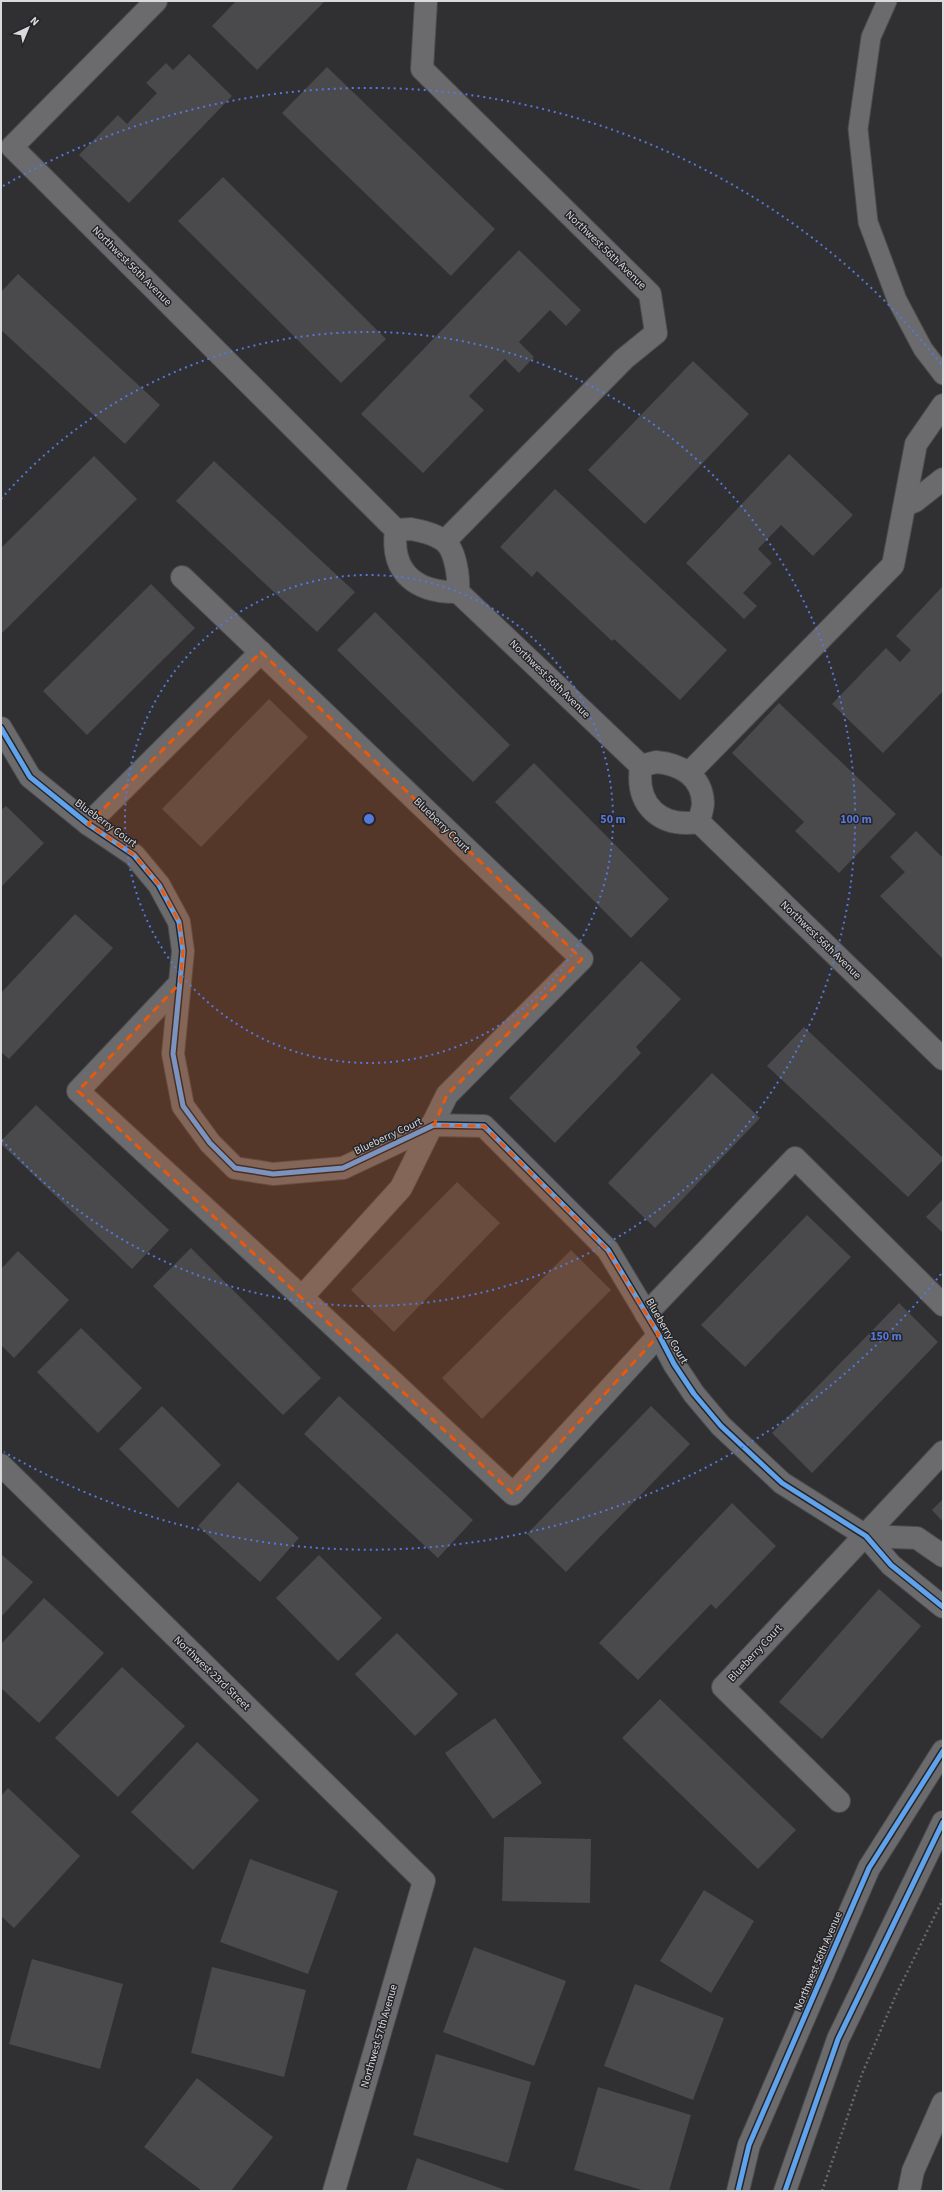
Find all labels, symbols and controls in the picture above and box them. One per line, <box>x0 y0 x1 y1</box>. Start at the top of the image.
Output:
north arrow <box>8 8 48 48</box>
text: N <box>27 13 42 29</box>
street label: Northwest 56th Avenue <box>562 207 650 293</box>
street label: Northwest 56th Avenue <box>89 223 176 310</box>
street label: Northwest 56th Avenue <box>506 636 594 722</box>
street label: Blueberry Court <box>410 794 474 856</box>
street label: Blueberry Court <box>72 795 140 851</box>
text: 50 m <box>600 811 626 828</box>
text: 100 m <box>840 811 872 828</box>
centre of rings <box>362 812 376 826</box>
street label: Northwest 56th Avenue <box>777 897 865 983</box>
street label: Blueberry Court <box>352 1114 425 1158</box>
street label: Blueberry Court <box>642 1296 692 1367</box>
text: 150 m <box>870 1328 902 1345</box>
street label: Blueberry Court <box>725 1621 786 1685</box>
street label: Northwest 23rd Street <box>171 1633 254 1714</box>
street label: Northwest 56th Avenue <box>790 1908 846 2013</box>
street label: Northwest 57th Avenue <box>357 1982 401 2089</box>

